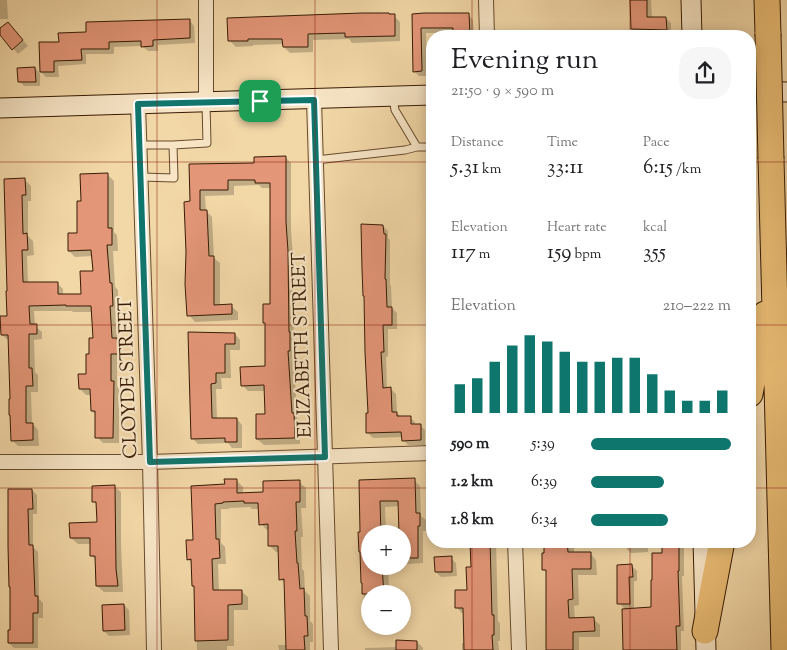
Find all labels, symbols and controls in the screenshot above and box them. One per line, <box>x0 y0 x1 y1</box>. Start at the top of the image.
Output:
text: Evening run <box>451 41 598 81</box>
button: share <box>679 47 731 99</box>
pin <box>239 80 281 122</box>
text: 21:50 · 9 × 590 m <box>451 80 554 103</box>
icon: arrive <box>246 87 274 115</box>
text: Distance <box>451 133 504 153</box>
text: Time <box>547 133 578 153</box>
text: Pace <box>643 133 670 153</box>
text: 5.31 <box>451 153 479 183</box>
text: 33:11 <box>547 153 584 183</box>
text: 6:15 <box>643 153 673 183</box>
text: km <box>479 160 501 180</box>
text: /km <box>673 160 701 180</box>
text: Elevation <box>451 218 508 238</box>
text: Heart rate <box>547 218 607 238</box>
text: kcal <box>643 218 667 238</box>
text: 117 <box>451 238 476 268</box>
text: 159 <box>547 238 572 268</box>
text: 355 <box>643 238 666 268</box>
text: m <box>476 245 490 265</box>
text: bpm <box>572 245 601 265</box>
street label: ELIZABETH STREET <box>286 252 320 438</box>
text: Elevation <box>451 295 516 318</box>
text: 210–222 m <box>663 295 731 318</box>
street label: CLOYDE STREET <box>113 297 145 459</box>
text: 590 m <box>451 433 489 456</box>
text: 5:39 <box>531 433 555 456</box>
text: 1.2 km <box>451 471 493 494</box>
text: 6:39 <box>531 471 557 494</box>
text: 1.8 km <box>451 509 494 532</box>
text: 6:34 <box>531 509 557 532</box>
map controls <box>361 525 411 635</box>
button: + <box>361 525 411 575</box>
button: − <box>361 585 411 635</box>

